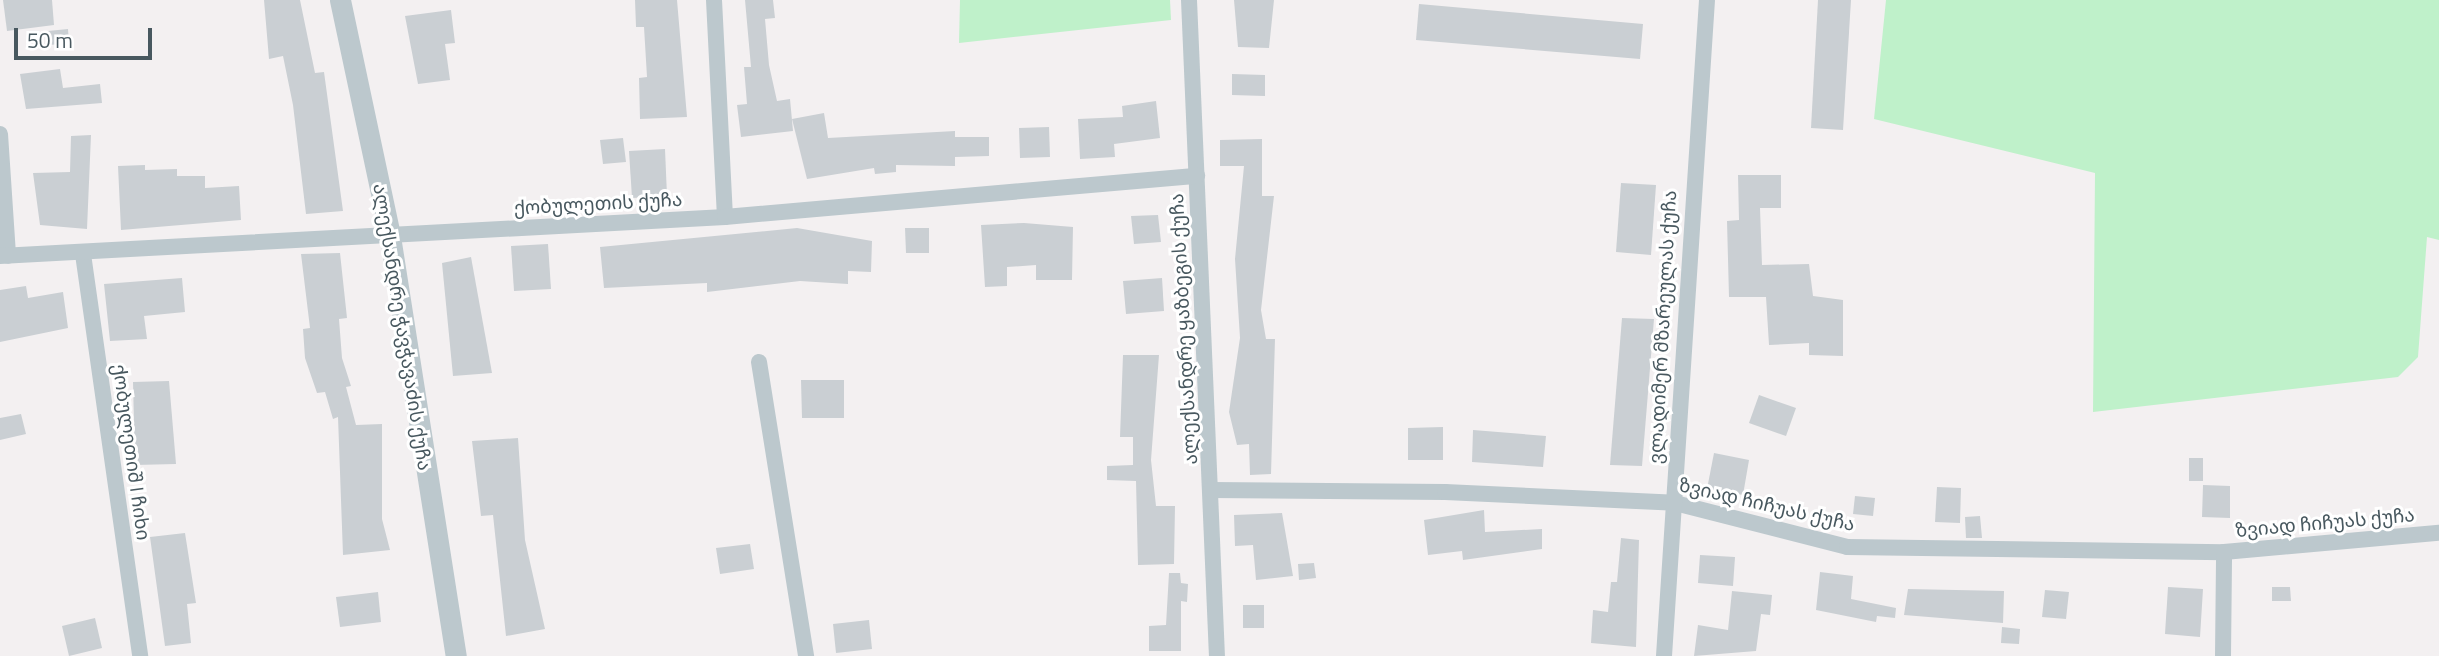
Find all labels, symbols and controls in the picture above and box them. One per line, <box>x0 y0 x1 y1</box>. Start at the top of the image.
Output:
scale bar <box>18 14 156 58</box>
text: 50 m <box>27 24 73 56</box>
street label: ალექსანდრე ჭავჭავაძის ქუჩა <box>369 182 437 472</box>
street label: ქობულეთის ქუჩა <box>513 187 683 219</box>
street label: ვლადიმერ მზარეულას ქუჩა <box>1643 190 1681 464</box>
street label: ალექსანდრე ყაზბეგის ქუჩა <box>1165 193 1201 465</box>
street label: ქობულეთიშ I ჩიხი <box>108 362 156 542</box>
street label: ზვიად ჩიჩუას ქუჩა <box>1677 473 1857 535</box>
street label: ზვიად ჩიჩუას ქუჩა <box>2234 503 2416 541</box>

